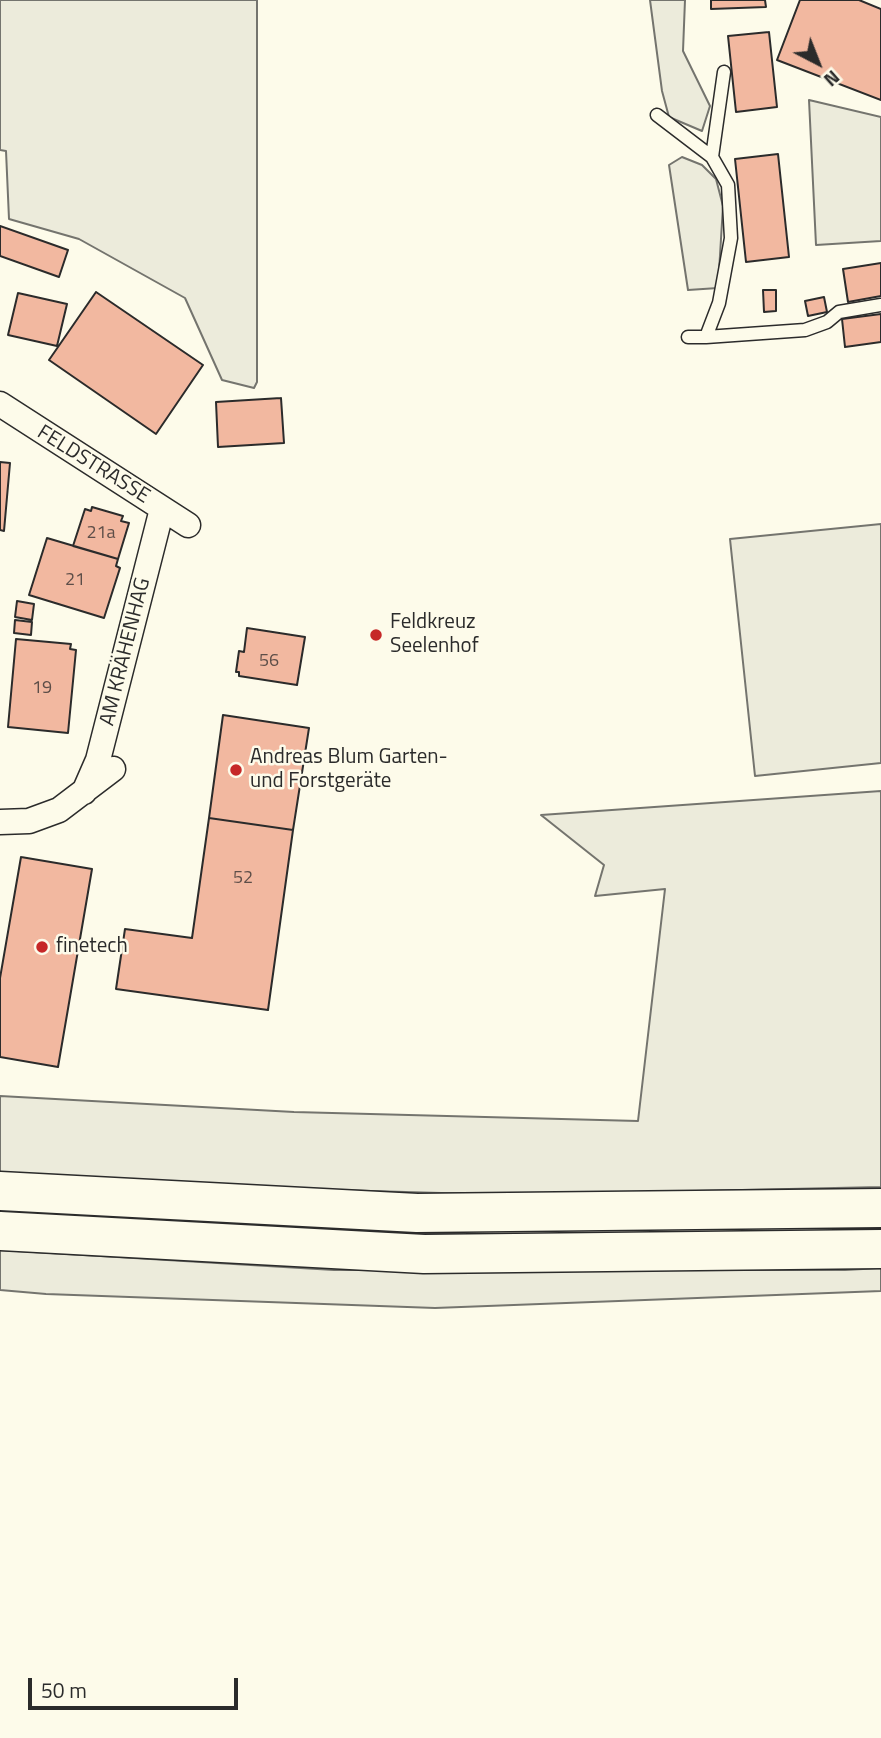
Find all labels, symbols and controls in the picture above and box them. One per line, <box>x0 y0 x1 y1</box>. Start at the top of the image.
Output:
north arrow <box>783 28 853 98</box>
text: N <box>818 64 847 94</box>
street label: FELDSTRASSE <box>32 420 154 510</box>
house number: 21a <box>86 523 116 545</box>
house number: 21 <box>65 570 85 592</box>
street label: AM KRÄHENHAG <box>95 576 157 728</box>
place label: Feldkreuz Seelenhof <box>390 610 479 660</box>
marker: Feldkreuz Seelenhof <box>368 627 384 643</box>
house number: 56 <box>259 651 279 673</box>
house number: 19 <box>32 678 52 700</box>
place label: Andreas Blum Garten- und Forstgeräte <box>250 745 448 795</box>
marker: Andreas Blum Garten- und Forstgeräte <box>228 762 244 778</box>
house number: 52 <box>233 868 253 890</box>
place label: finetech <box>56 934 128 960</box>
marker: finetech <box>34 939 50 955</box>
scale bar <box>32 1664 242 1708</box>
text: 50 m <box>41 1674 87 1706</box>

